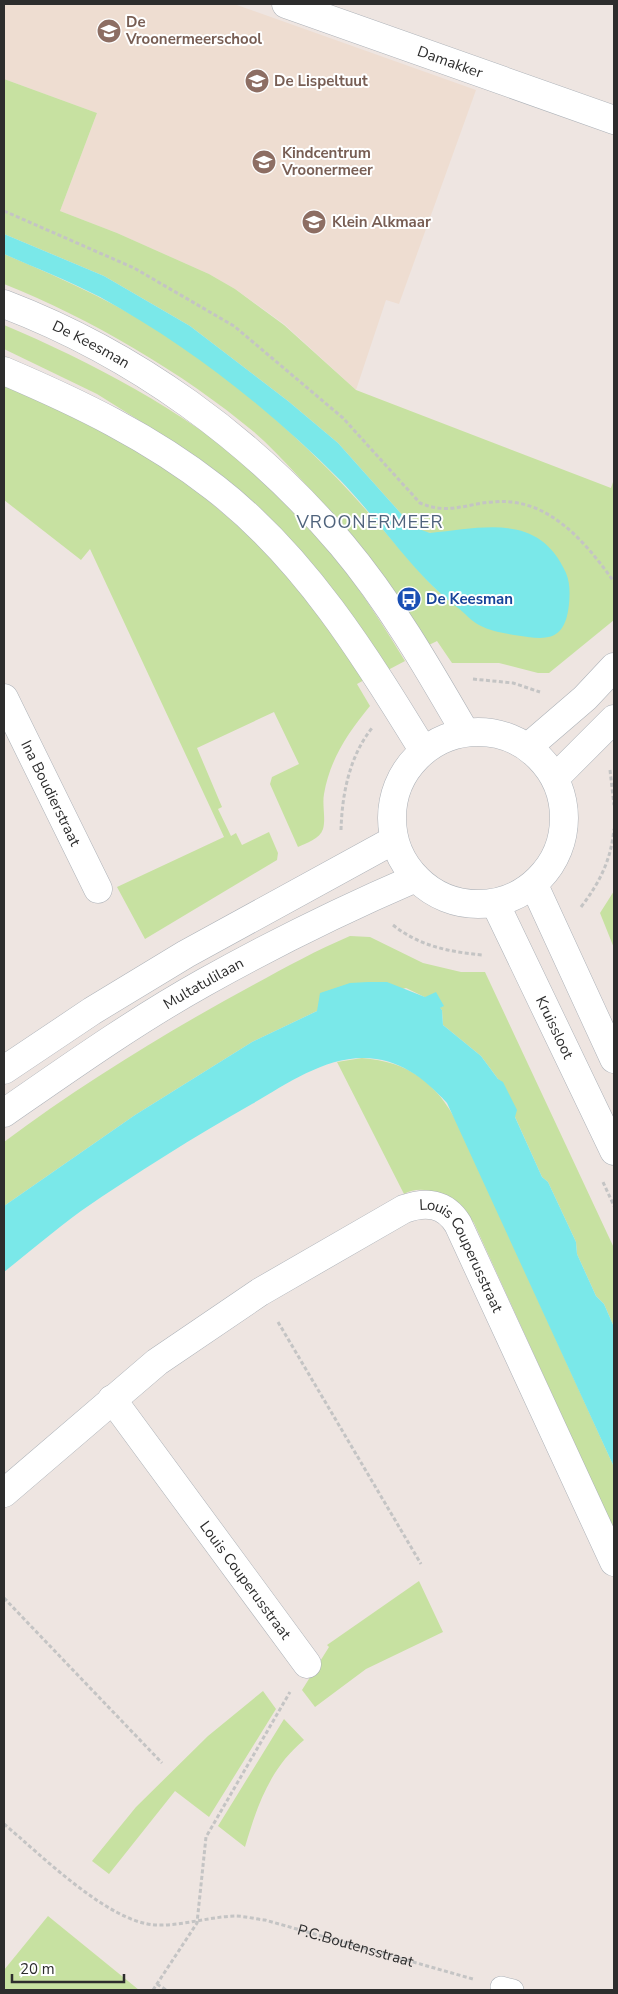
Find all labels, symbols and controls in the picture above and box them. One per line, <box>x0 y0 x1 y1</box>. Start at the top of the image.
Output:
place label: De Vroonermeerschool <box>125 12 262 49</box>
school or university icon: De Vroonermeerschool <box>96 18 122 44</box>
street label: Damakker <box>415 41 486 83</box>
school or university icon: De Lispeltuut <box>244 68 270 94</box>
place label: De Lispeltuut <box>274 71 368 91</box>
place label: Kindcentrum Vroonermeer <box>281 143 373 180</box>
school or university icon: Kindcentrum Vroonermeer <box>251 149 277 175</box>
school or university icon: Klein Alkmaar <box>301 209 327 235</box>
place label: Klein Alkmaar <box>332 212 431 232</box>
street label: De Keesman <box>49 316 133 373</box>
district label: VROONERMEER <box>295 510 444 534</box>
bus stop icon: De Keesman <box>396 586 422 612</box>
place label: De Keesman <box>426 589 513 609</box>
street label: Ina Boudierstraat <box>16 737 86 850</box>
street label: Multatulilaan <box>160 953 247 1014</box>
street label: Kruissloot <box>531 993 579 1063</box>
street label: Louis Couperusstraat <box>419 1195 508 1316</box>
street label: Louis Couperusstraat <box>195 1517 296 1644</box>
street label: P.C.Boutensstraat <box>295 1920 417 1972</box>
scale bar <box>12 1952 125 1984</box>
text: 20 m <box>20 1959 55 1979</box>

